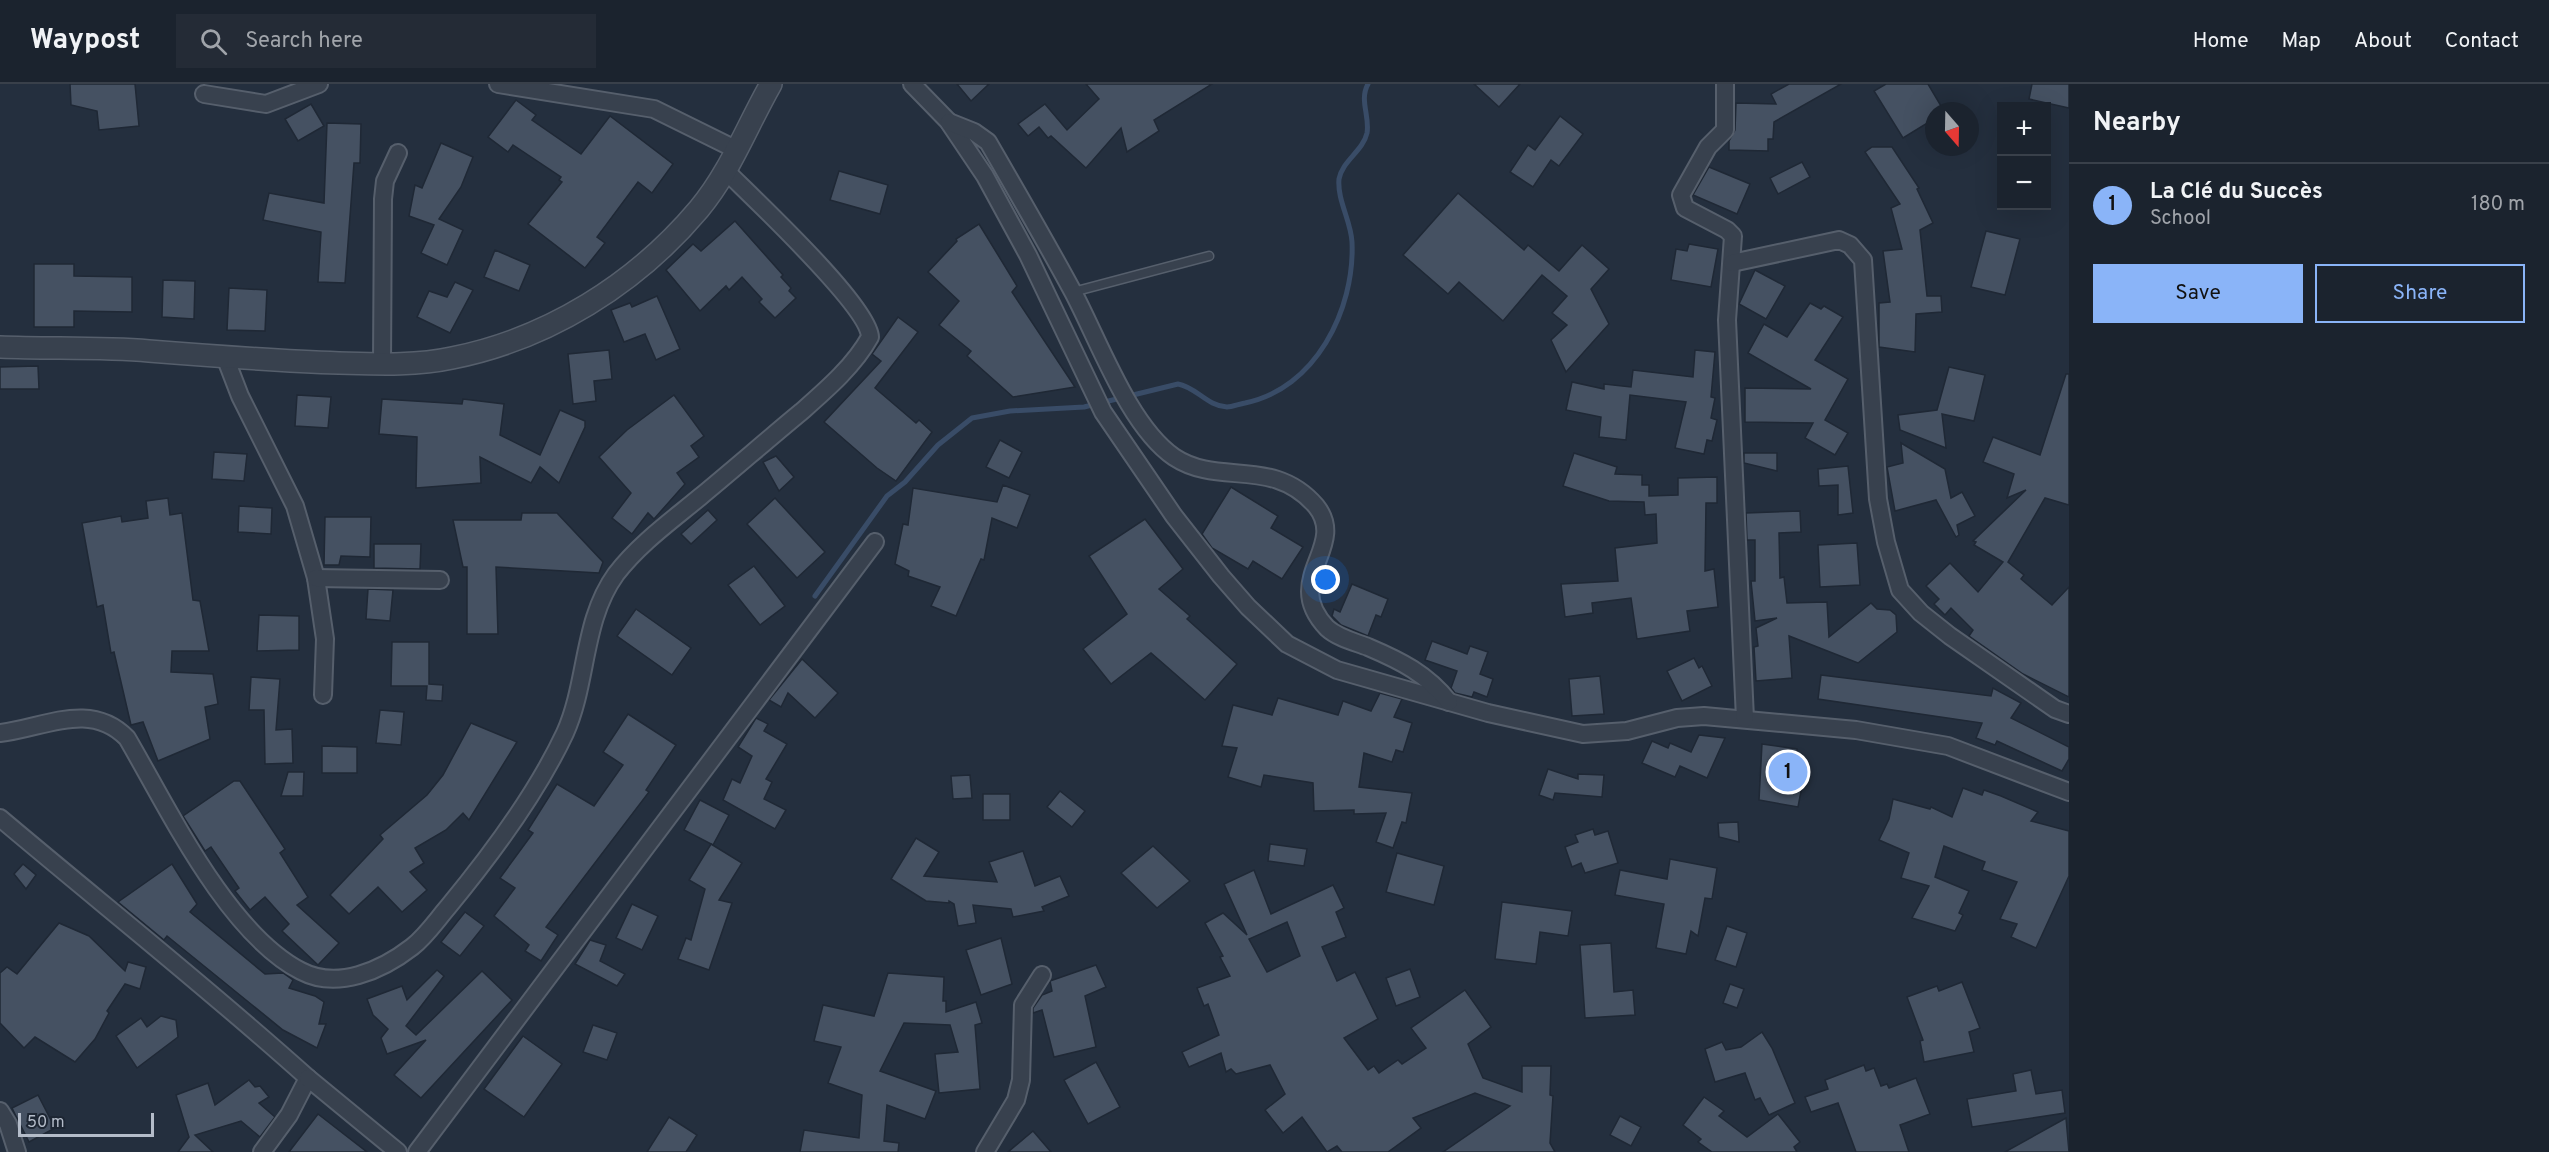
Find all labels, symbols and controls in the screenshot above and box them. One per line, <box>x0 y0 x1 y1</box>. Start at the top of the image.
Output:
search box <box>176 14 596 68</box>
text: Waypost <box>30 23 140 59</box>
icon: search <box>197 25 230 58</box>
text: Search here <box>245 28 363 55</box>
text: Home <box>2193 28 2249 55</box>
text: Map <box>2282 28 2321 55</box>
text: About <box>2354 28 2412 55</box>
text: Contact <box>2445 28 2519 55</box>
north arrow <box>1925 102 1979 156</box>
map controls <box>1997 102 2051 210</box>
button: + <box>1997 102 2051 156</box>
text: Nearby <box>2093 107 2181 140</box>
button: − <box>1997 156 2051 210</box>
text: La Clé du Succès <box>2150 179 2323 206</box>
text: 1 <box>2109 192 2117 218</box>
text: 180 m <box>2471 192 2525 218</box>
text: School <box>2150 206 2211 232</box>
button: Save <box>2093 264 2303 323</box>
button: Share <box>2315 264 2525 323</box>
your location <box>1311 565 1340 594</box>
pin: 1 <box>1768 750 1808 794</box>
scale bar <box>18 1110 154 1138</box>
text: 50 m <box>27 1113 65 1133</box>

